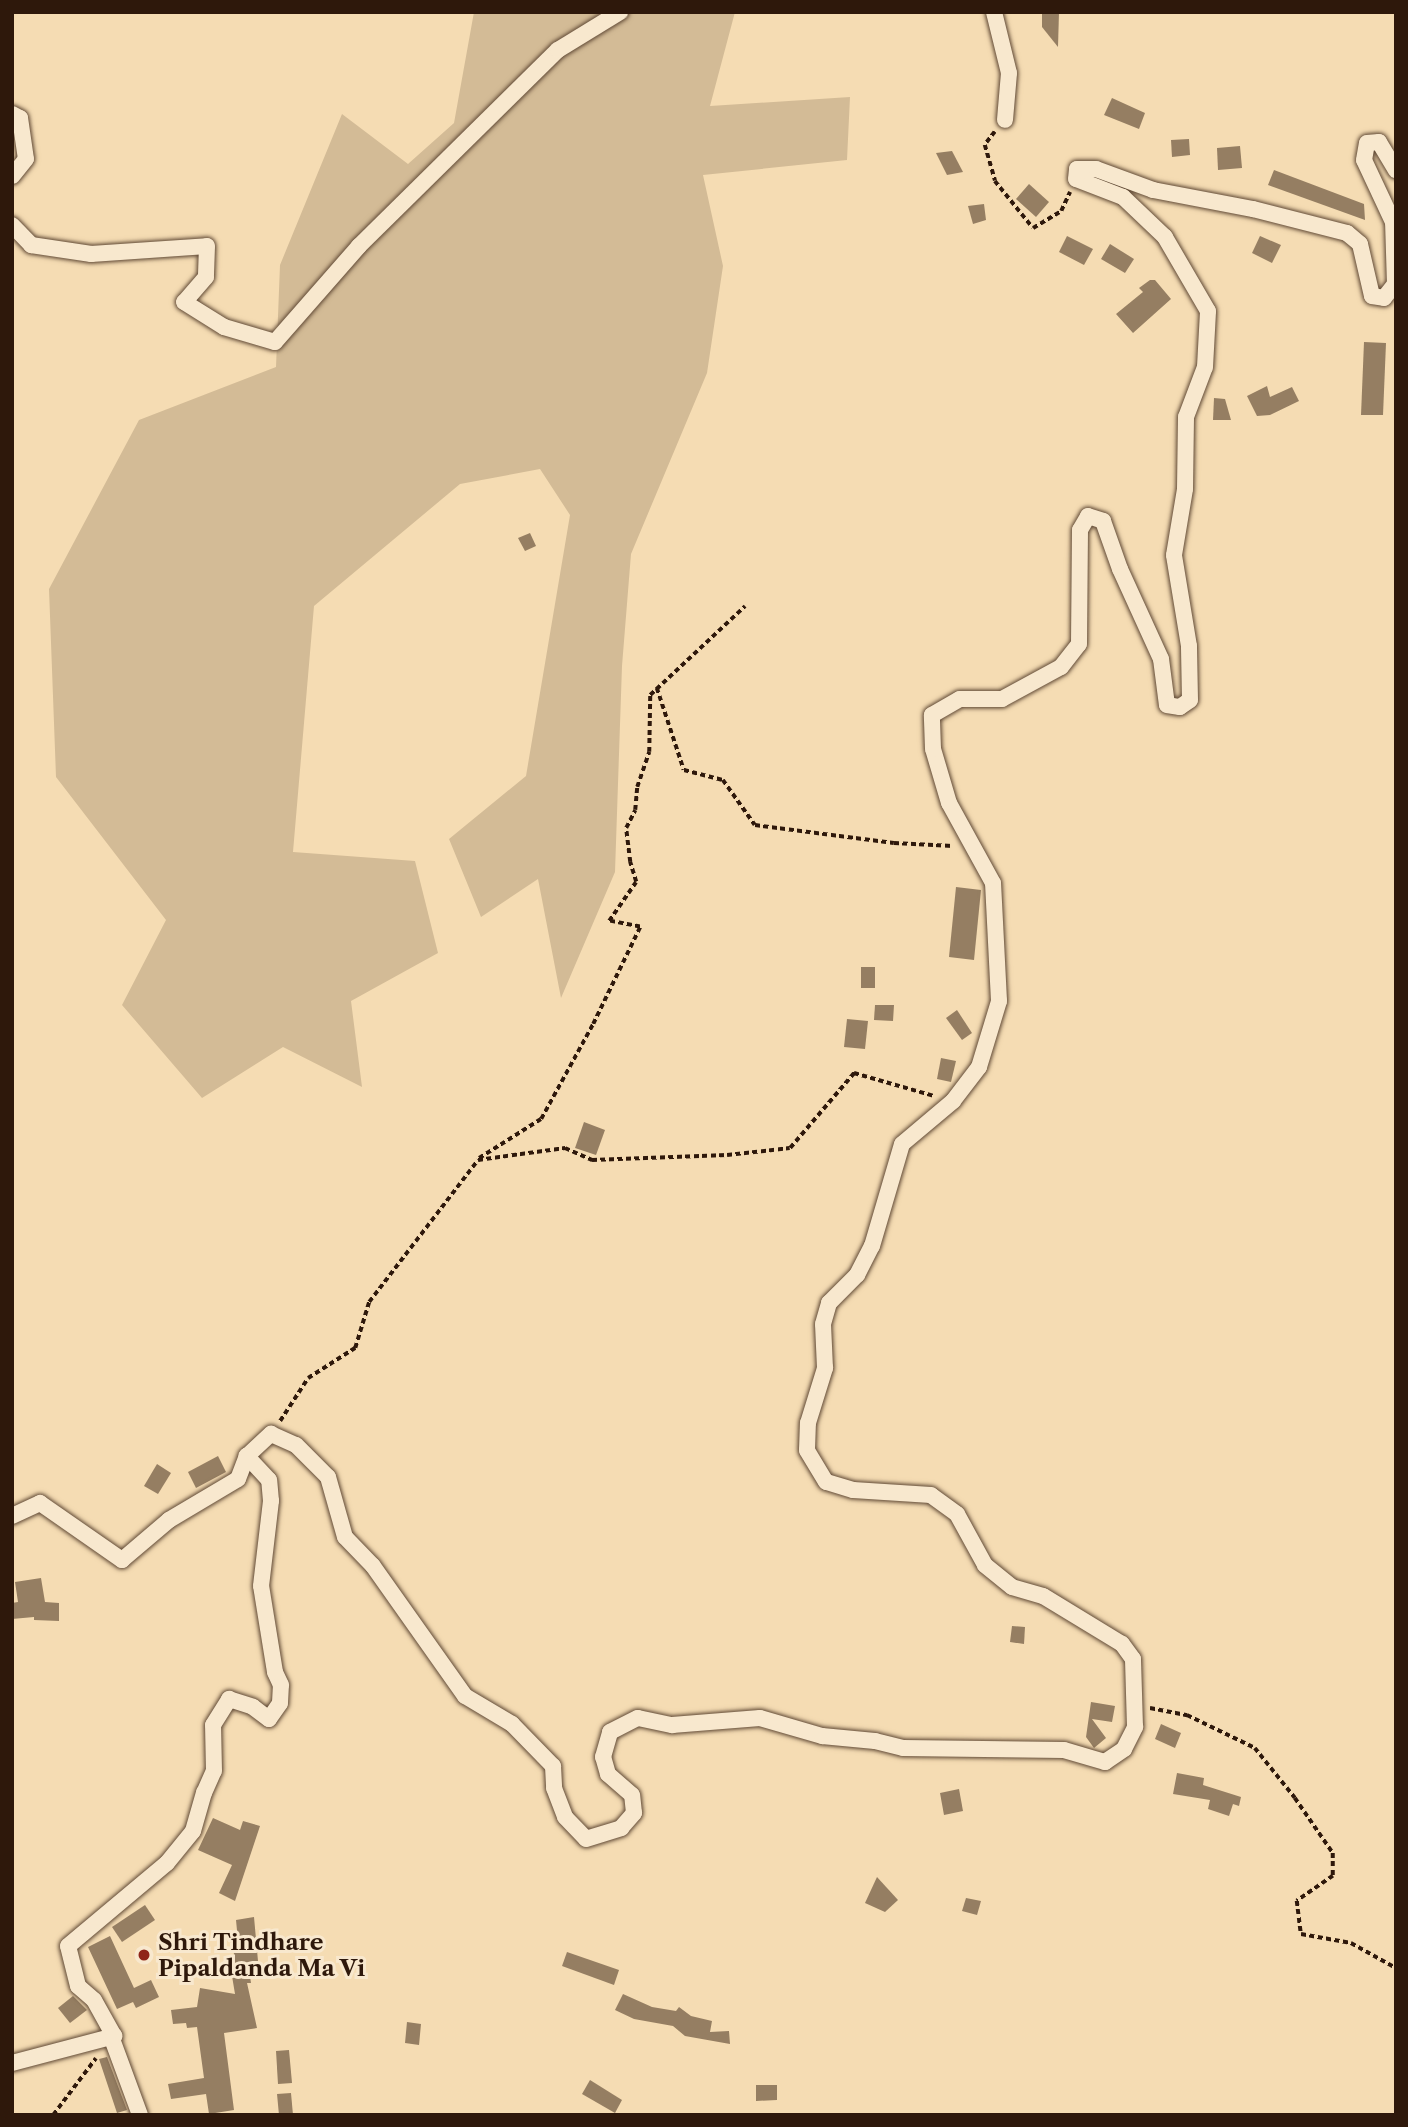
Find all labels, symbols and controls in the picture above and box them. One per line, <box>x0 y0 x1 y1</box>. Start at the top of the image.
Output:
place label: Shri Tindhare Pipaldanda Ma Vi <box>158 1928 367 1982</box>
marker: Shri Tindhare Pipaldanda Ma Vi <box>136 1947 152 1963</box>

